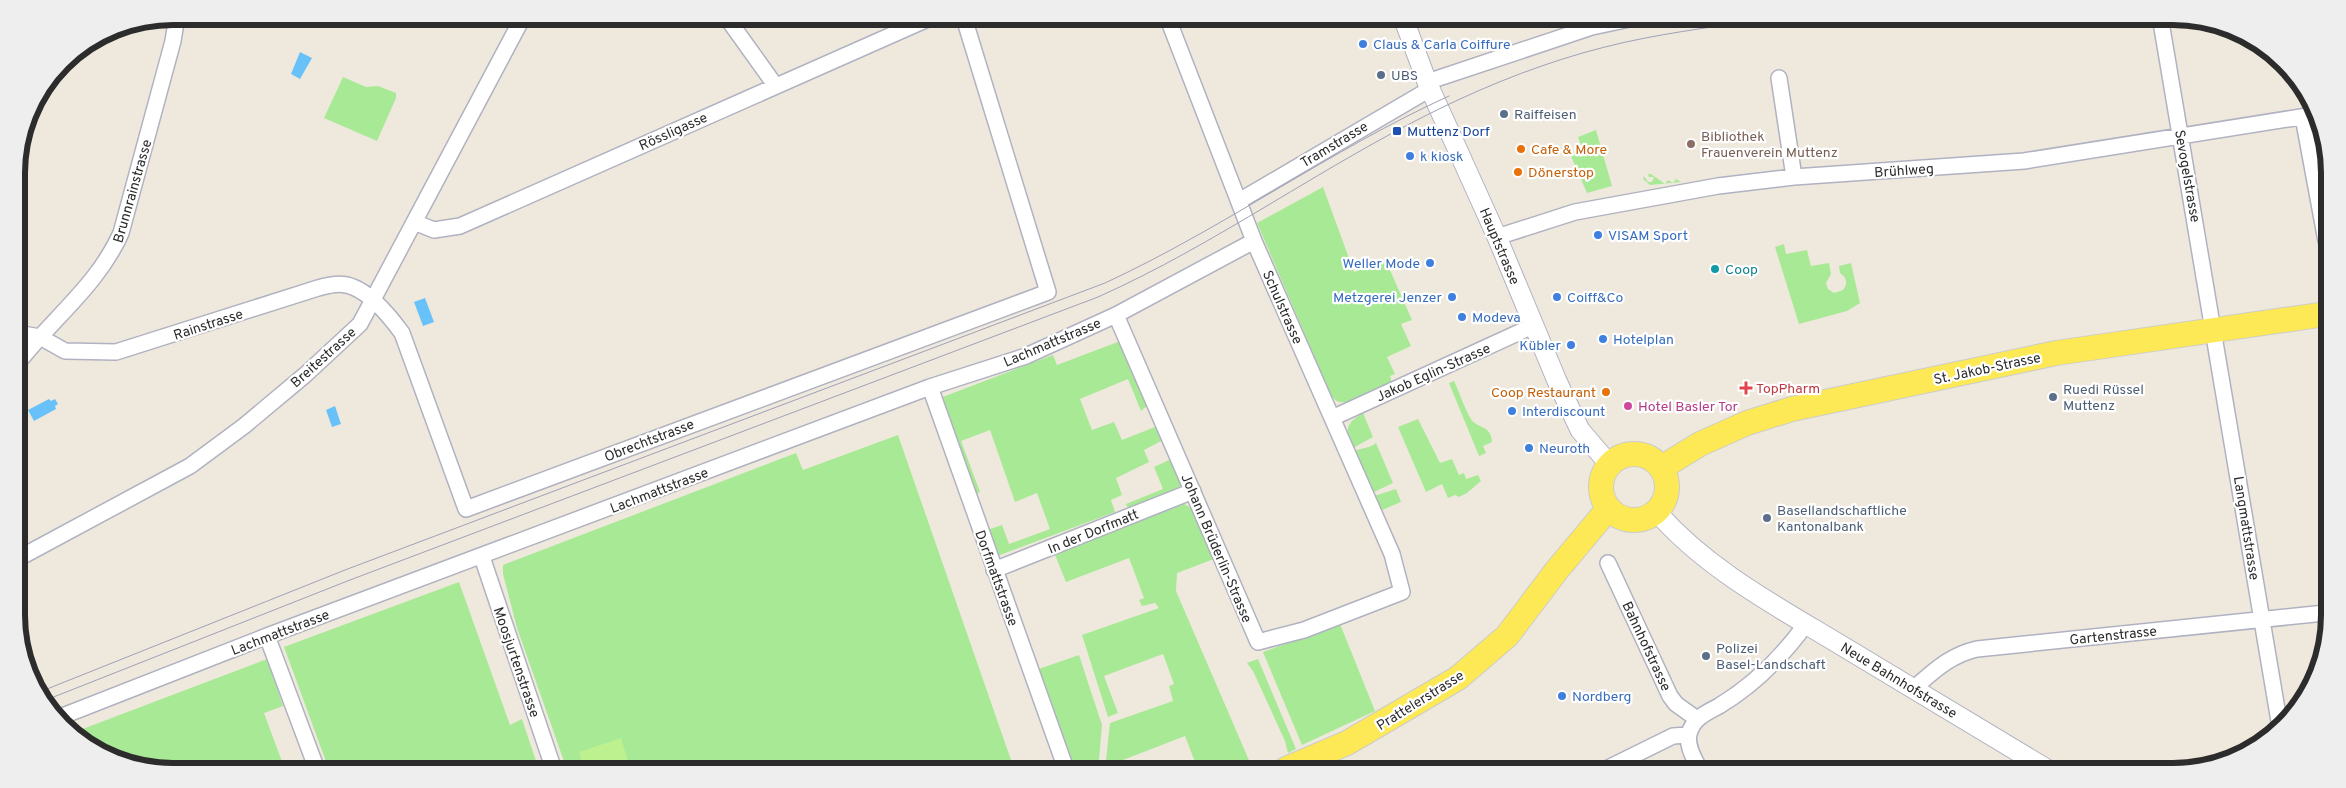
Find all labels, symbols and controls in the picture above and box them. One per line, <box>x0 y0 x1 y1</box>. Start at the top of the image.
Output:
place label: Claus & Carla Coiffure <box>1373 37 1510 54</box>
marker: Claus & Carla Coiffure <box>1357 38 1369 50</box>
place label: UBS <box>1391 68 1418 85</box>
marker: UBS <box>1375 69 1387 81</box>
place label: Raiffeisen <box>1514 107 1577 124</box>
marker: Raiffeisen <box>1498 108 1510 120</box>
street label: Rössligasse <box>637 110 711 155</box>
street label: Tramstrasse <box>1298 119 1372 172</box>
place label: Muttenz Dorf <box>1407 124 1490 141</box>
marker: Muttenz Dorf <box>1391 125 1403 137</box>
place label: Bibliothek Frauenverein Muttenz <box>1701 129 1838 162</box>
street label: Sevogelstrasse <box>2170 129 2203 224</box>
street label: Brunnrainstrasse <box>111 138 156 245</box>
marker: Bibliothek Frauenverein Muttenz <box>1685 138 1697 150</box>
place label: Cafe & More <box>1531 142 1607 159</box>
marker: Cafe & More <box>1515 143 1527 155</box>
place label: k kiosk <box>1420 149 1463 166</box>
marker: k kiosk <box>1404 150 1416 162</box>
street label: Brühlweg <box>1874 161 1934 182</box>
place label: Dönerstop <box>1528 165 1594 182</box>
marker: Dönerstop <box>1512 166 1524 178</box>
street label: Hauptstrasse <box>1475 206 1522 288</box>
place label: VISAM Sport <box>1608 228 1688 245</box>
marker: VISAM Sport <box>1592 229 1604 241</box>
place label: Weller Mode <box>1343 256 1420 273</box>
marker: Weller Mode <box>1424 257 1436 269</box>
place label: Coop <box>1725 262 1758 279</box>
marker: Coop <box>1709 263 1721 275</box>
street label: Schulstrasse <box>1258 268 1305 347</box>
place label: Metzgerei Jenzer <box>1333 290 1443 307</box>
place label: Coiff&Co <box>1567 290 1624 307</box>
marker: Metzgerei Jenzer <box>1446 291 1458 303</box>
marker: Coiff&Co <box>1551 291 1563 303</box>
street label: Rainstrasse <box>172 306 245 345</box>
place label: Modeva <box>1472 310 1521 327</box>
marker: Modeva <box>1456 311 1468 323</box>
street label: Lachmattstrasse <box>1001 315 1104 372</box>
street label: Breitestrasse <box>288 324 360 392</box>
place label: Hotelplan <box>1613 332 1674 349</box>
marker: Hotelplan <box>1597 333 1609 345</box>
place label: Kübler <box>1519 338 1562 355</box>
marker: Kübler <box>1565 339 1577 351</box>
street label: Jakob Eglin-Strasse <box>1374 341 1493 406</box>
street label: St. Jakob-Strasse <box>1932 350 2042 389</box>
place label: TopPharm <box>1756 381 1820 398</box>
marker: TopPharm <box>1740 382 1752 394</box>
place label: Ruedi Rüssel Muttenz <box>2063 382 2144 415</box>
place label: Coop Restaurant <box>1491 385 1596 402</box>
marker: Coop Restaurant <box>1600 386 1612 398</box>
marker: Ruedi Rüssel Muttenz <box>2047 391 2059 403</box>
place label: Hotel Basler Tor <box>1638 399 1739 416</box>
marker: Hotel Basler Tor <box>1622 400 1634 412</box>
place label: Interdiscount <box>1522 404 1605 421</box>
marker: Interdiscount <box>1506 405 1518 417</box>
street label: Obrechtstrasse <box>602 416 697 466</box>
place label: Neuroth <box>1539 441 1590 458</box>
marker: Neuroth <box>1523 442 1535 454</box>
street label: Lachmattstrasse <box>608 465 711 518</box>
street label: Johann Brüderlin-Strasse <box>1176 472 1255 626</box>
street label: Langmattstrasse <box>2229 475 2262 581</box>
place label: Basellandschaftliche Kantonalbank <box>1777 503 1907 536</box>
street label: In der Dorfmatt <box>1046 506 1141 558</box>
marker: Basellandschaftliche Kantonalbank <box>1761 512 1773 524</box>
street label: Dorfmattstrasse <box>970 528 1021 629</box>
street label: Bahnhofstrasse <box>1617 599 1674 694</box>
street label: Moosjurtenstrasse <box>489 605 542 720</box>
street label: Lachmattstrasse <box>229 607 332 660</box>
street label: Gartenstrasse <box>2069 623 2158 650</box>
street label: Neue Bahnhofstrasse <box>1837 640 1960 723</box>
place label: Polizei Basel-Landschaft <box>1716 641 1826 674</box>
marker: Polizei Basel-Landschaft <box>1700 650 1712 662</box>
street label: Prattelerstrasse <box>1374 668 1468 735</box>
place label: Nordberg <box>1572 689 1631 706</box>
marker: Nordberg <box>1556 690 1568 702</box>

